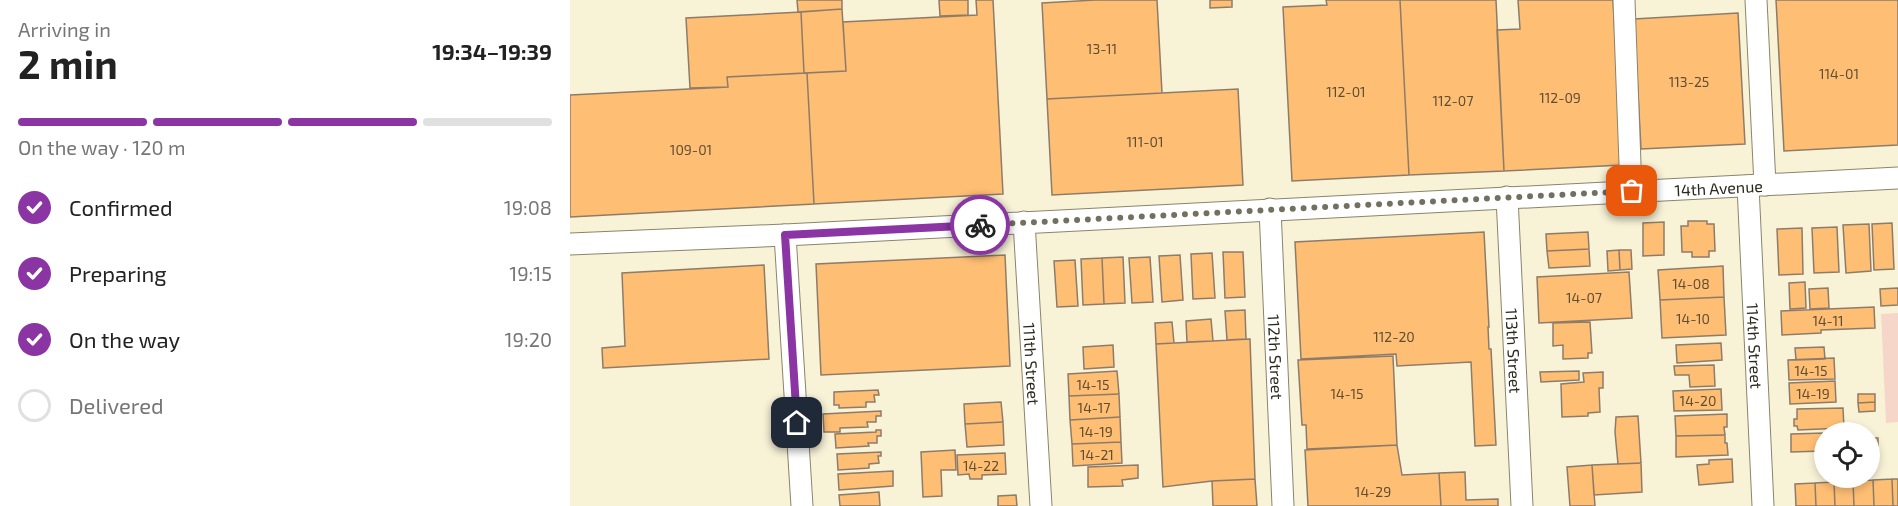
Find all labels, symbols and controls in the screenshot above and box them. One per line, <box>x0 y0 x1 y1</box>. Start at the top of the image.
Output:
text: Arriving in <box>18 17 111 41</box>
text: 19:34–19:39 <box>432 38 552 64</box>
text: 2 min <box>18 40 118 87</box>
house number: 13-11 <box>1087 40 1117 57</box>
house number: 114-01 <box>1819 65 1859 82</box>
house number: 113-25 <box>1669 73 1709 90</box>
house number: 112-01 <box>1326 83 1366 100</box>
house number: 112-09 <box>1539 89 1581 106</box>
house number: 112-07 <box>1433 92 1473 109</box>
house number: 111-01 <box>1126 133 1164 150</box>
text: On the way · 120 m <box>18 135 186 159</box>
house number: 109-01 <box>670 141 712 158</box>
pin <box>1606 165 1657 216</box>
icon: bag <box>1615 174 1648 207</box>
street label: 14th Avenue <box>1674 175 1763 199</box>
icon: check <box>18 191 51 224</box>
text: Confirmed <box>69 194 173 220</box>
text: 19:08 <box>504 195 552 219</box>
courier <box>950 195 1010 255</box>
icon: bike <box>964 209 997 242</box>
icon: check <box>18 257 51 290</box>
text: Preparing <box>69 260 167 286</box>
text: 19:15 <box>509 261 552 285</box>
house number: 14-08 <box>1672 275 1710 292</box>
house number: 14-07 <box>1566 289 1602 306</box>
street label: 114th Street <box>1744 302 1767 389</box>
street label: 113th Street <box>1503 308 1526 394</box>
house number: 14-10 <box>1676 310 1710 327</box>
house number: 14-11 <box>1812 312 1844 329</box>
street label: 112th Street <box>1265 314 1288 400</box>
street label: 111th Street <box>1021 322 1044 406</box>
icon: check <box>18 323 51 356</box>
text: On the way <box>69 326 180 352</box>
text: 19:20 <box>505 327 552 351</box>
house number: 112-20 <box>1373 328 1415 345</box>
house number: 14-15 <box>1794 362 1828 379</box>
house number: 14-15 <box>1076 376 1110 393</box>
house number: 14-15 <box>1330 385 1364 402</box>
house number: 14-19 <box>1796 385 1830 402</box>
text: Delivered <box>69 392 164 418</box>
house number: 14-20 <box>1680 392 1716 409</box>
pin <box>771 397 822 448</box>
house number: 14-17 <box>1078 399 1110 416</box>
icon: home <box>780 406 813 439</box>
map controls <box>1814 422 1880 488</box>
button: locate <box>1814 422 1880 488</box>
house number: 14-19 <box>1079 423 1113 440</box>
house number: 14-21 <box>1080 446 1114 463</box>
house number: 14-22 <box>963 457 999 474</box>
house number: 14-29 <box>1355 483 1391 500</box>

